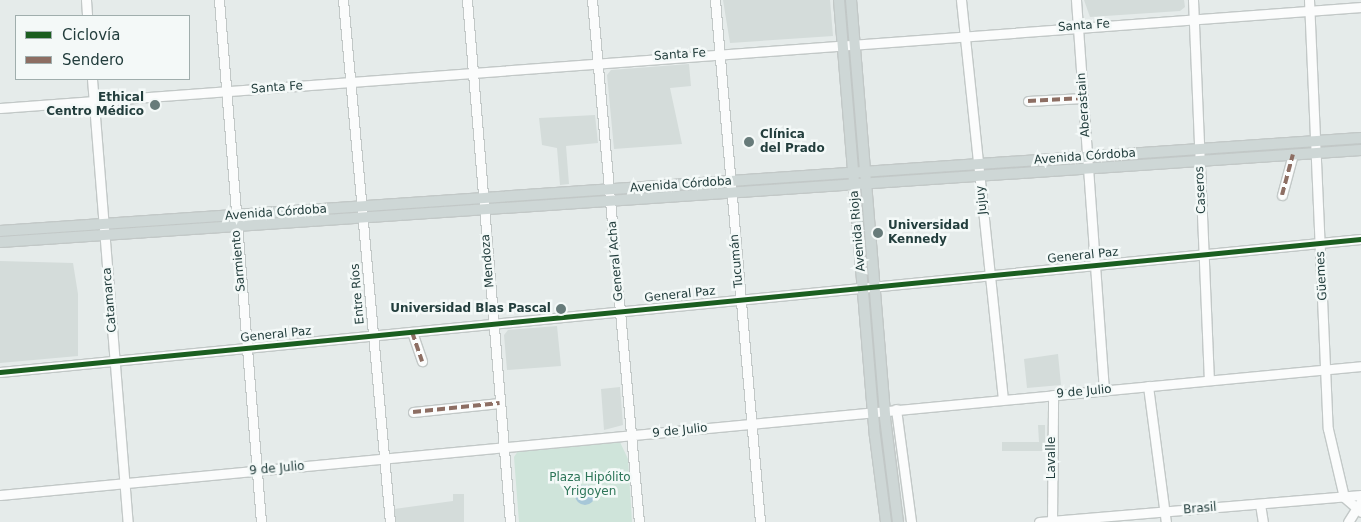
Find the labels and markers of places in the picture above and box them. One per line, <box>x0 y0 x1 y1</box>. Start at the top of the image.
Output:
place label: Ethical Centro Médico <box>46 91 144 119</box>
marker: Ethical Centro Médico <box>148 98 162 112</box>
place label: Clínica del Prado <box>760 128 825 156</box>
marker: Clínica del Prado <box>742 135 756 149</box>
place label: Universidad Kennedy <box>888 219 969 247</box>
marker: Universidad Kennedy <box>872 227 884 239</box>
place label: Universidad Blas Pascal <box>390 302 551 316</box>
marker: Universidad Blas Pascal <box>555 303 567 315</box>

